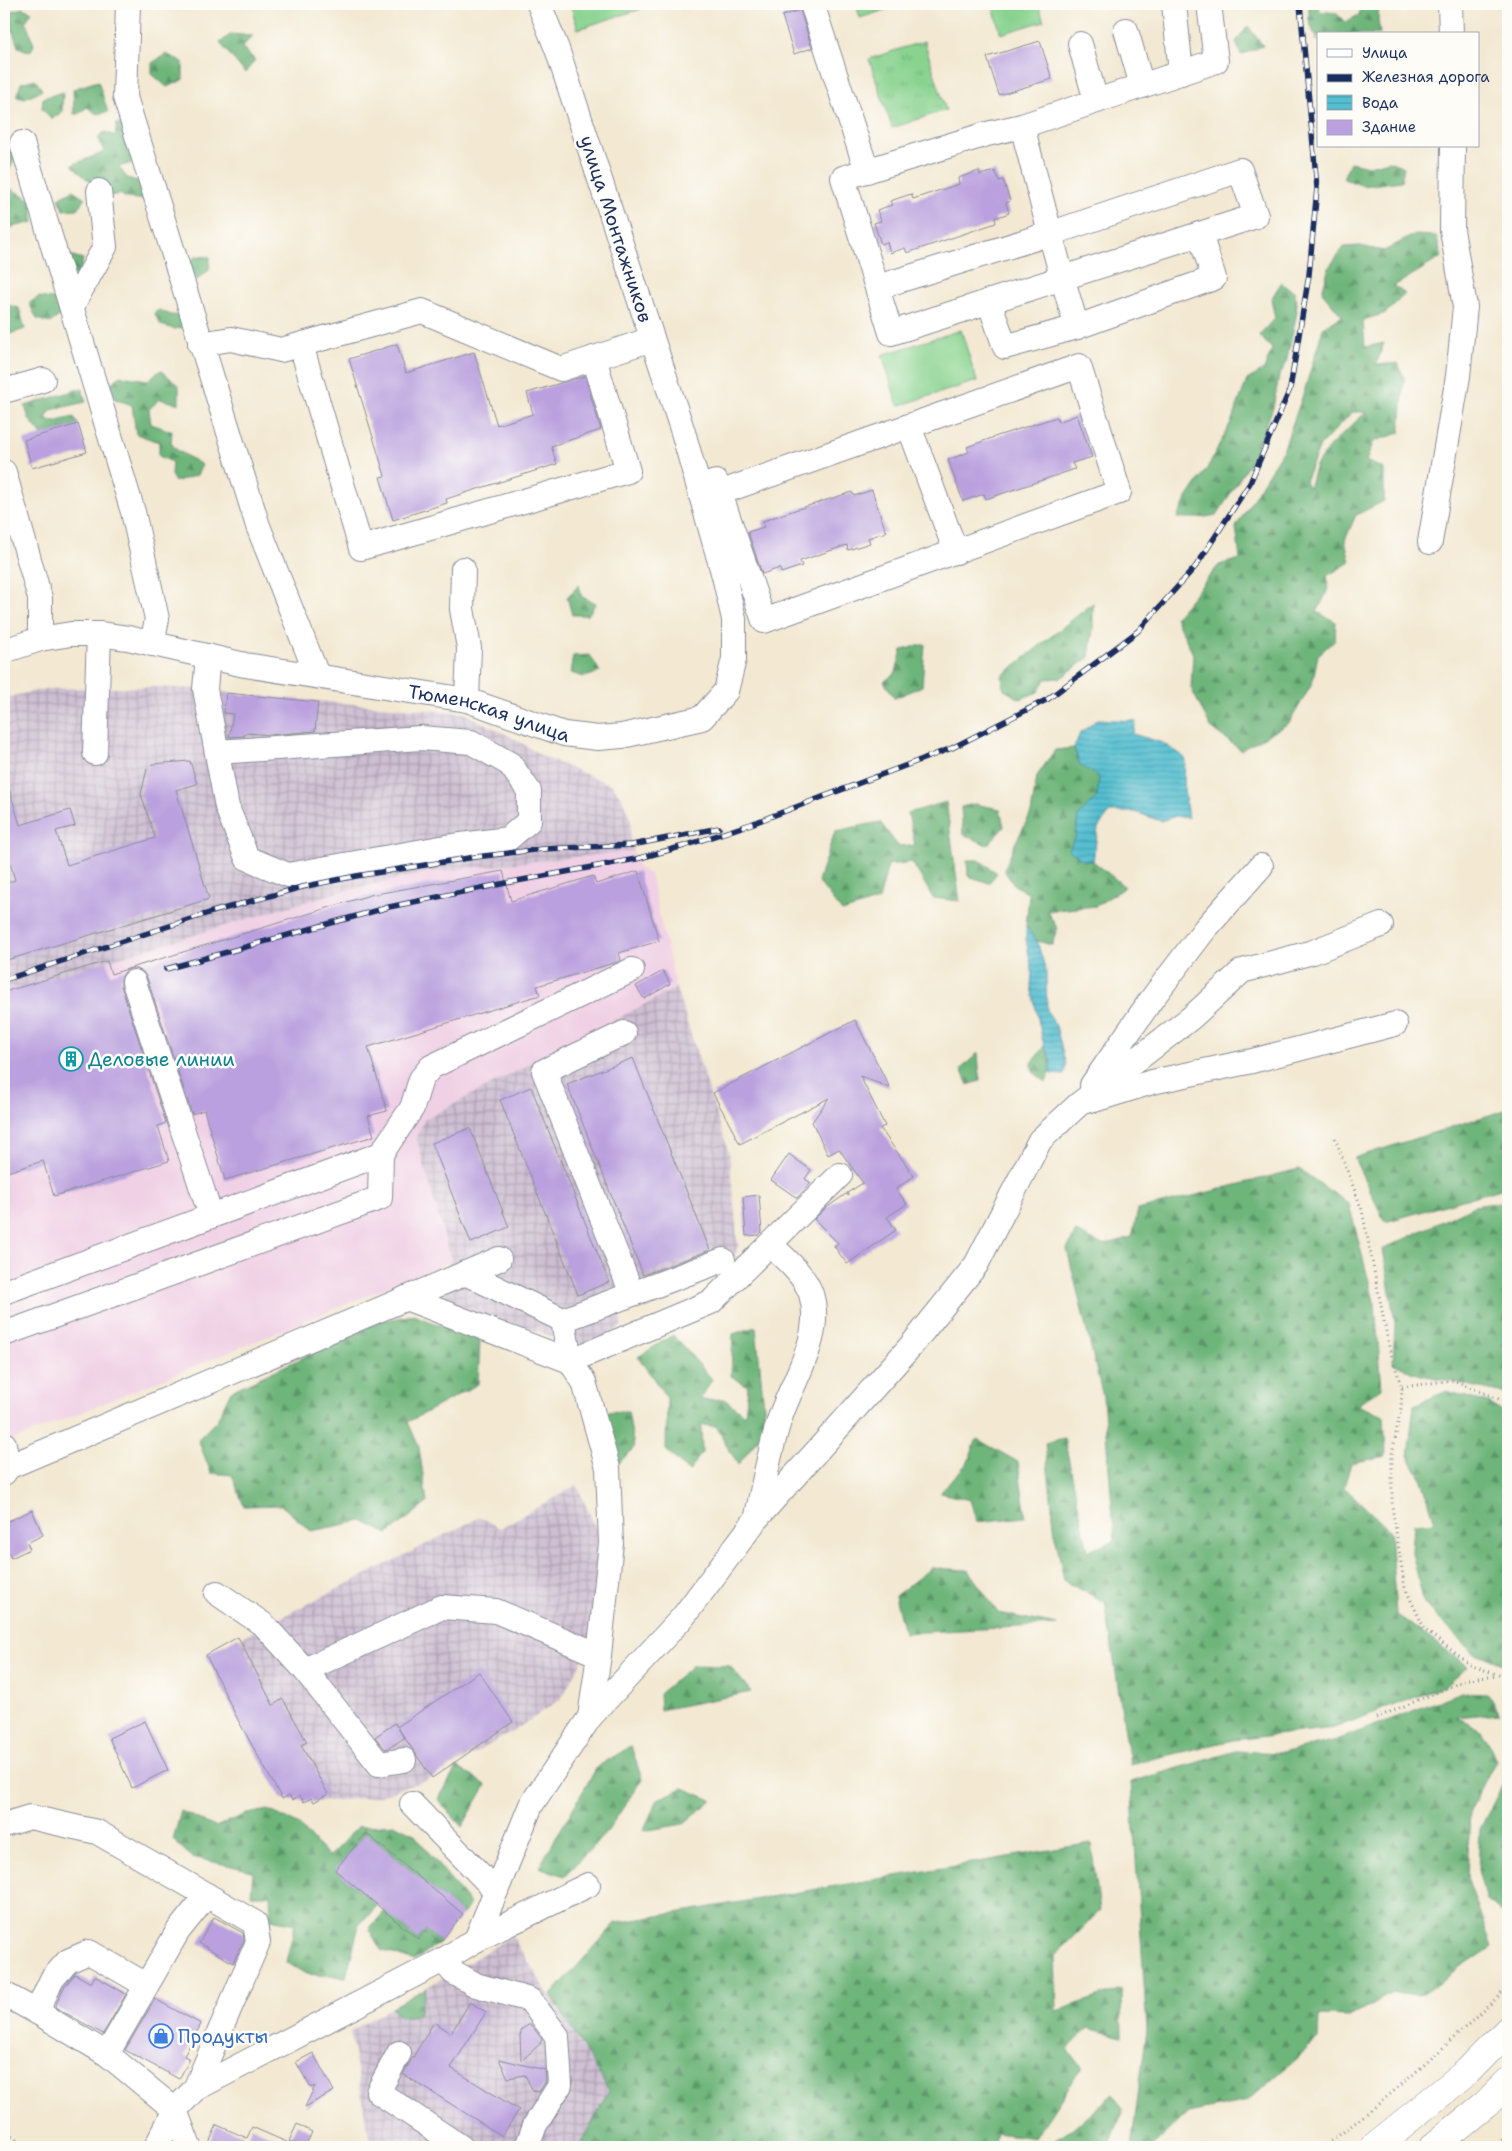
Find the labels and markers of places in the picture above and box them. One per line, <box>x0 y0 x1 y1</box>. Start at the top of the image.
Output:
building icon: Деловые линии <box>58 1046 84 1072</box>
place label: Деловые линии <box>88 1047 235 1072</box>
shop icon: Продукты <box>148 2023 174 2049</box>
place label: Продукты <box>178 2024 268 2049</box>

